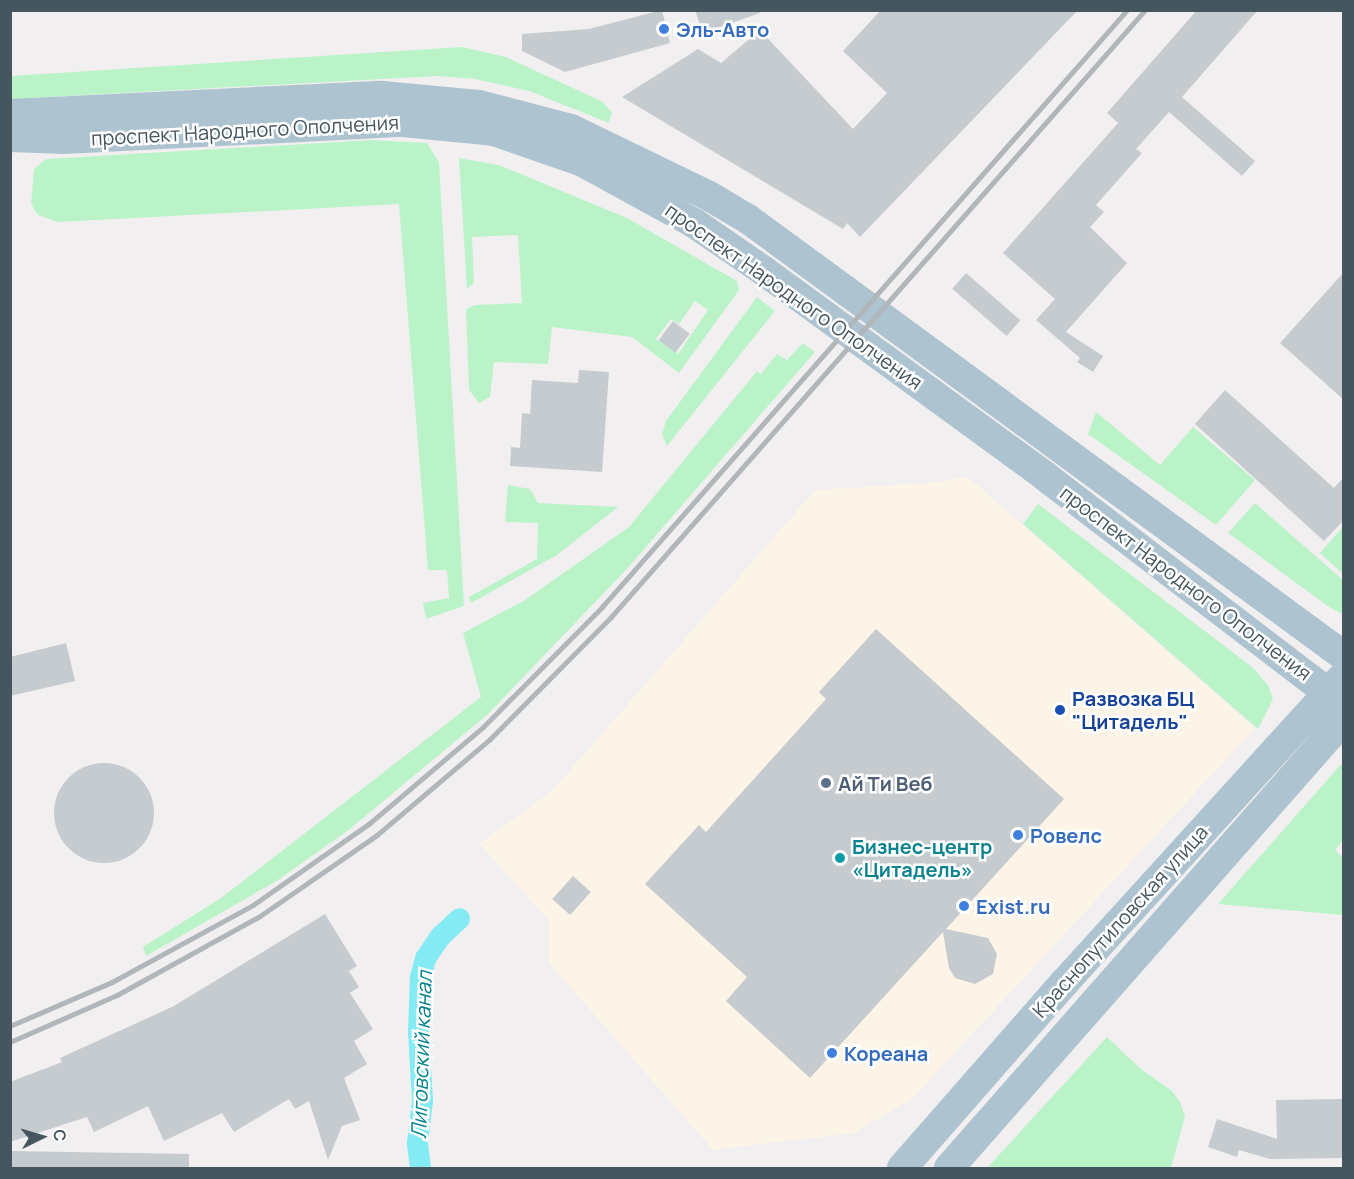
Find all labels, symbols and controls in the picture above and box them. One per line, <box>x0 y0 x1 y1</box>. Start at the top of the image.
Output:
place label: Эль-Авто <box>676 17 769 41</box>
marker: Эль-Авто <box>657 22 671 36</box>
street label: проспект Народного Ополчения <box>90 110 400 150</box>
street label: проспект Народного Ополчения <box>661 198 927 394</box>
street label: проспект Народного Ополчения <box>1056 481 1316 685</box>
place label: Развозка БЦ "Цитадель" <box>1072 686 1194 733</box>
marker: Развозка БЦ "Цитадель" <box>1053 703 1067 717</box>
place label: Ай Ти Веб <box>838 771 932 795</box>
marker: Ай Ти Веб <box>819 776 833 790</box>
street label: Краснопутиловская улица <box>1027 820 1213 1022</box>
place label: Ровелс <box>1030 823 1102 847</box>
marker: Ровелс <box>1011 828 1025 842</box>
place label: Бизнес-центр «Цитадель» <box>852 834 992 881</box>
marker: Бизнес-центр «Цитадель» <box>833 851 847 865</box>
place label: Exist.ru <box>976 894 1050 918</box>
marker: Exist.ru <box>957 899 971 913</box>
water label: Лиговский канал <box>405 970 437 1140</box>
place label: Кореана <box>844 1041 928 1065</box>
marker: Кореана <box>825 1046 839 1060</box>
north arrow <box>12 1107 72 1167</box>
text: С <box>48 1129 71 1142</box>

